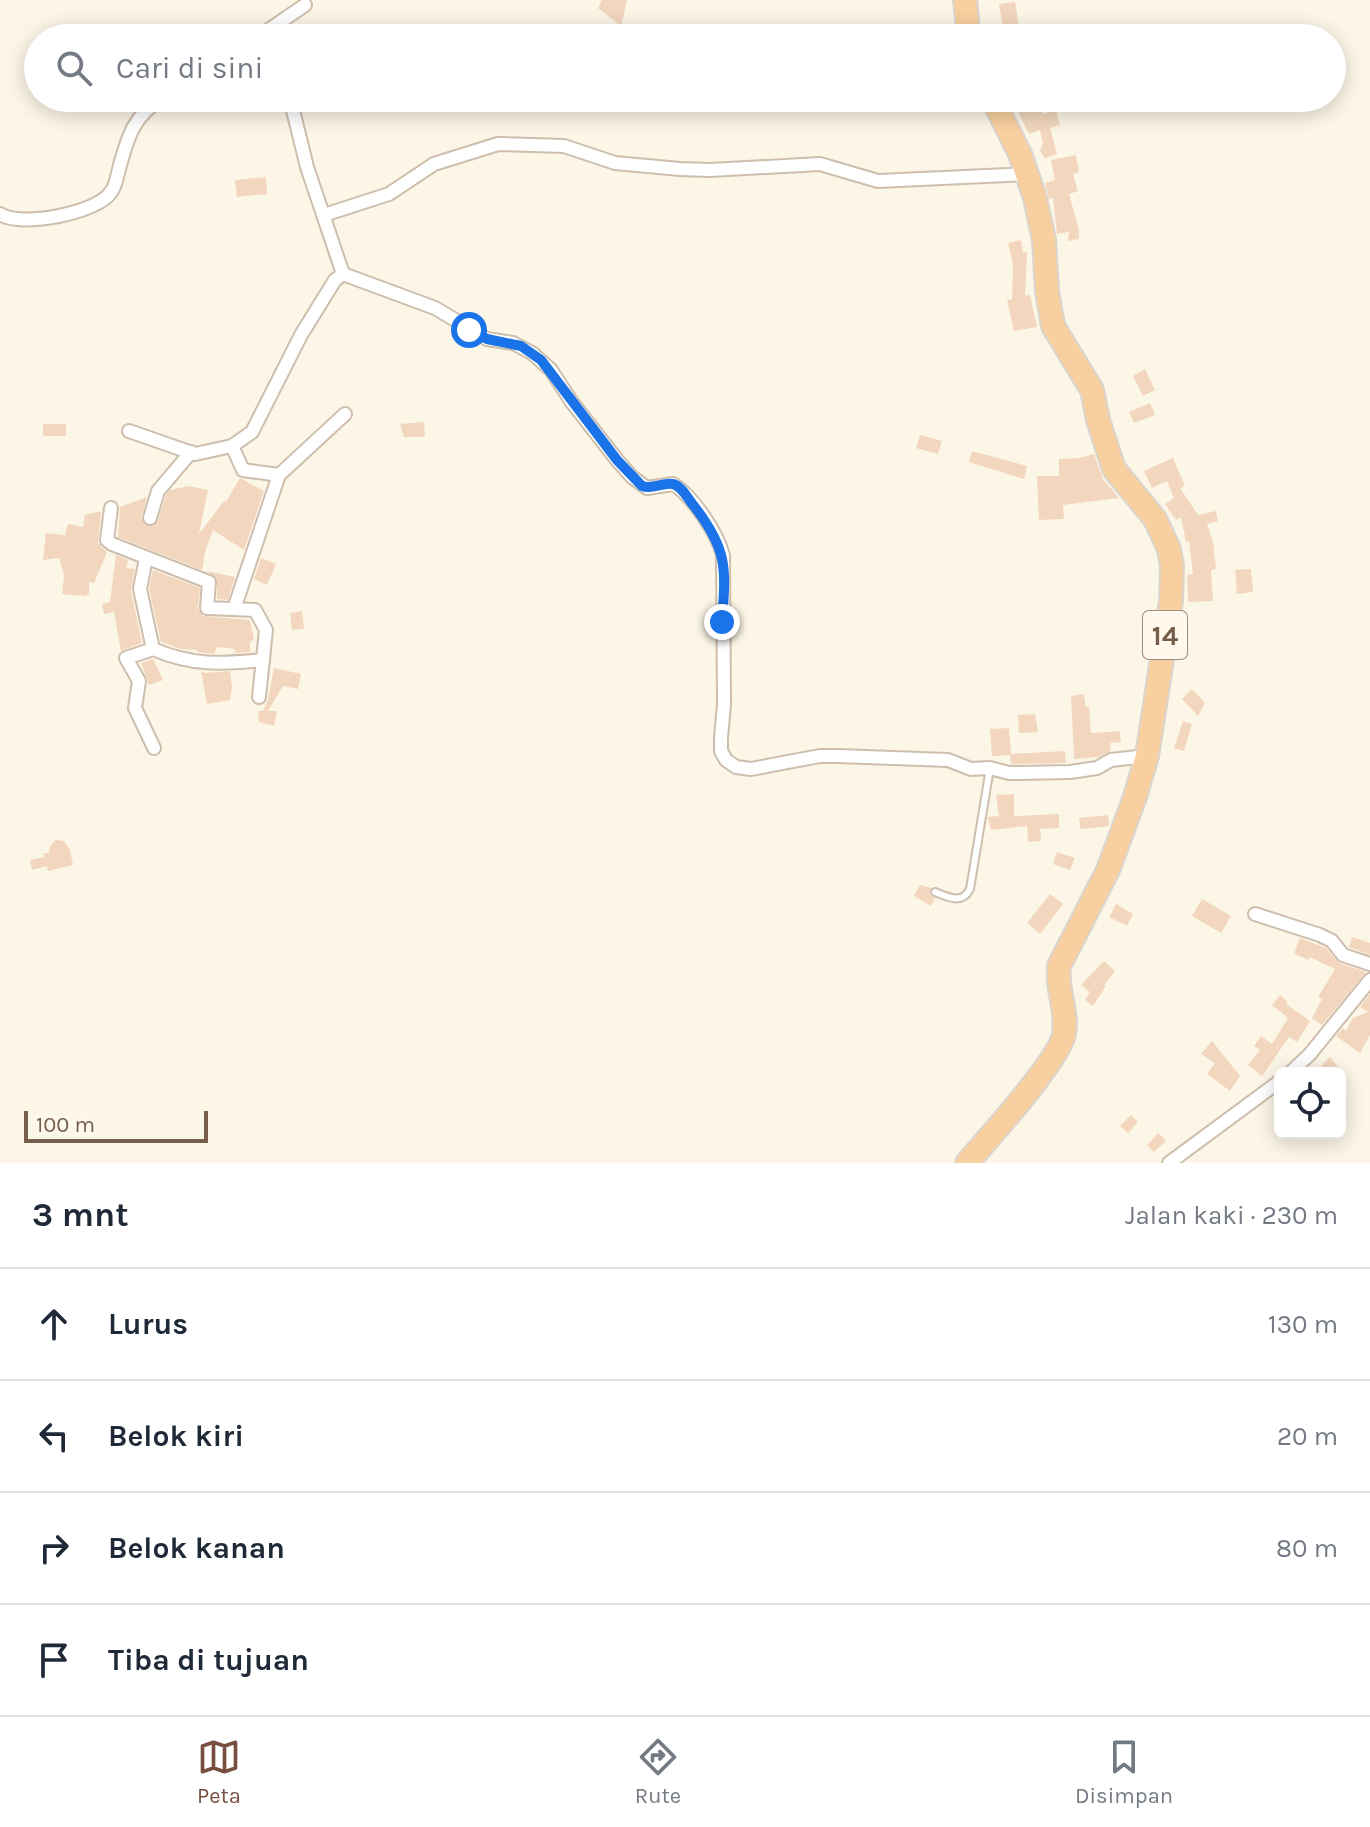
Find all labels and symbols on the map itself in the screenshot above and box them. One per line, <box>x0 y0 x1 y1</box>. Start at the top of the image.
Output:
route start <box>451 312 487 348</box>
route end <box>704 604 740 640</box>
road number: 14 <box>1143 611 1187 659</box>
scale bar <box>24 1107 208 1143</box>

